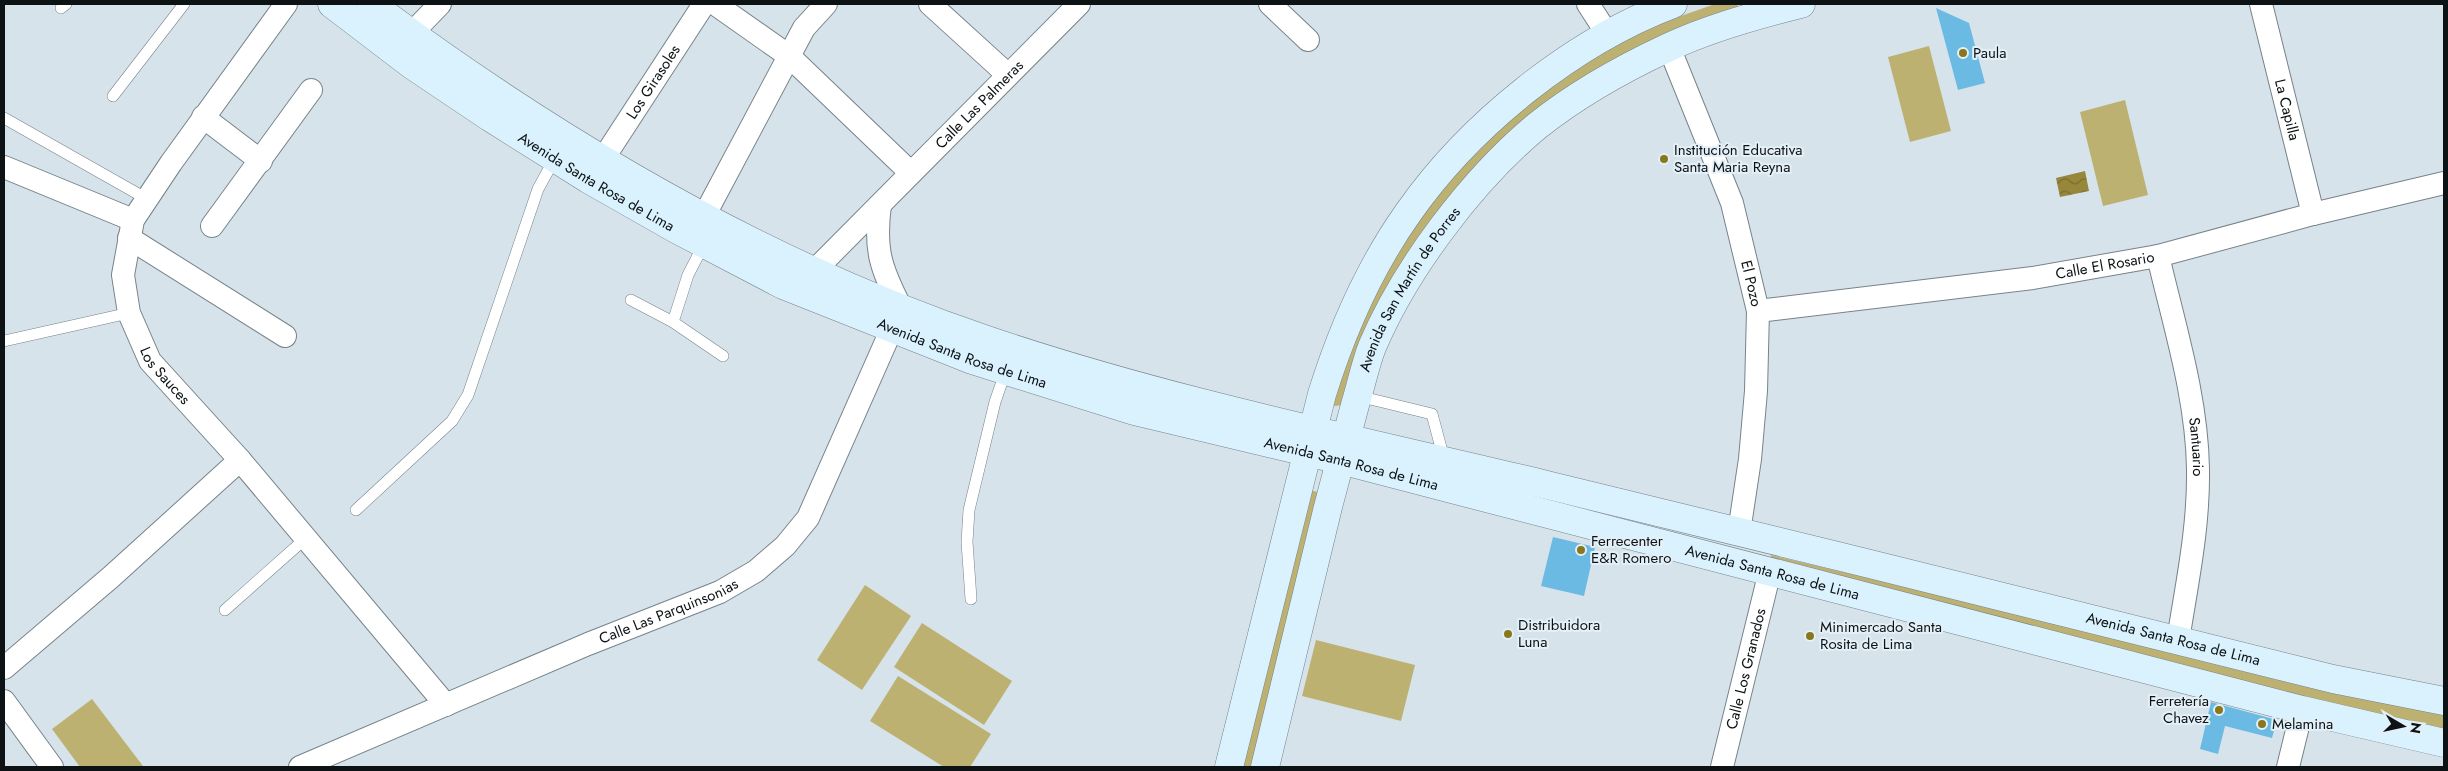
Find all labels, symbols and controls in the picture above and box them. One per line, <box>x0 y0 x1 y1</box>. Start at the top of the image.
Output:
street label: Los Girasoles <box>621 40 686 124</box>
place label: Paula <box>1973 42 2007 64</box>
marker: Paula <box>1957 47 1969 59</box>
street label: Calle Las Palmeras <box>930 55 1028 154</box>
street label: La Capilla <box>2269 77 2305 143</box>
street label: Avenida Santa Rosa de Lima <box>514 127 679 237</box>
place label: Institución Educativa Santa Maria Reyna <box>1674 139 1803 178</box>
marker: Institución Educativa Santa Maria Reyna <box>1658 153 1670 165</box>
street label: Avenida San Martín de Porres <box>1354 202 1466 374</box>
street label: Calle El Rosario <box>2054 246 2156 285</box>
street label: El Pozo <box>1735 258 1768 309</box>
street label: Avenida Santa Rosa de Lima <box>874 312 1050 394</box>
street label: Los Sauces <box>134 343 195 409</box>
street label: Santuario <box>2183 416 2209 477</box>
street label: Avenida Santa Rosa de Lima <box>1262 431 1441 496</box>
place label: Ferrecenter E&R Romero <box>1591 530 1671 569</box>
street label: Avenida Santa Rosa de Lima <box>1683 539 1862 606</box>
marker: Ferrecenter E&R Romero <box>1575 544 1587 556</box>
street label: Calle Las Parquinsonias <box>596 573 742 650</box>
street label: Calle Los Granados <box>1721 606 1771 732</box>
street label: Avenida Santa Rosa de Lima <box>2084 607 2263 671</box>
place label: Distribuidora Luna <box>1518 614 1600 653</box>
place label: Minimercado Santa Rosita de Lima <box>1820 616 1942 655</box>
marker: Distribuidora Luna <box>1502 628 1514 640</box>
marker: Minimercado Santa Rosita de Lima <box>1804 630 1816 642</box>
place label: Ferretería Chavez <box>2149 690 2209 729</box>
north arrow <box>2378 701 2428 751</box>
marker: Ferretería Chavez <box>2213 704 2225 716</box>
place label: Melamina <box>2272 713 2333 735</box>
marker: Melamina <box>2256 718 2268 730</box>
text: N <box>2405 721 2427 735</box>

